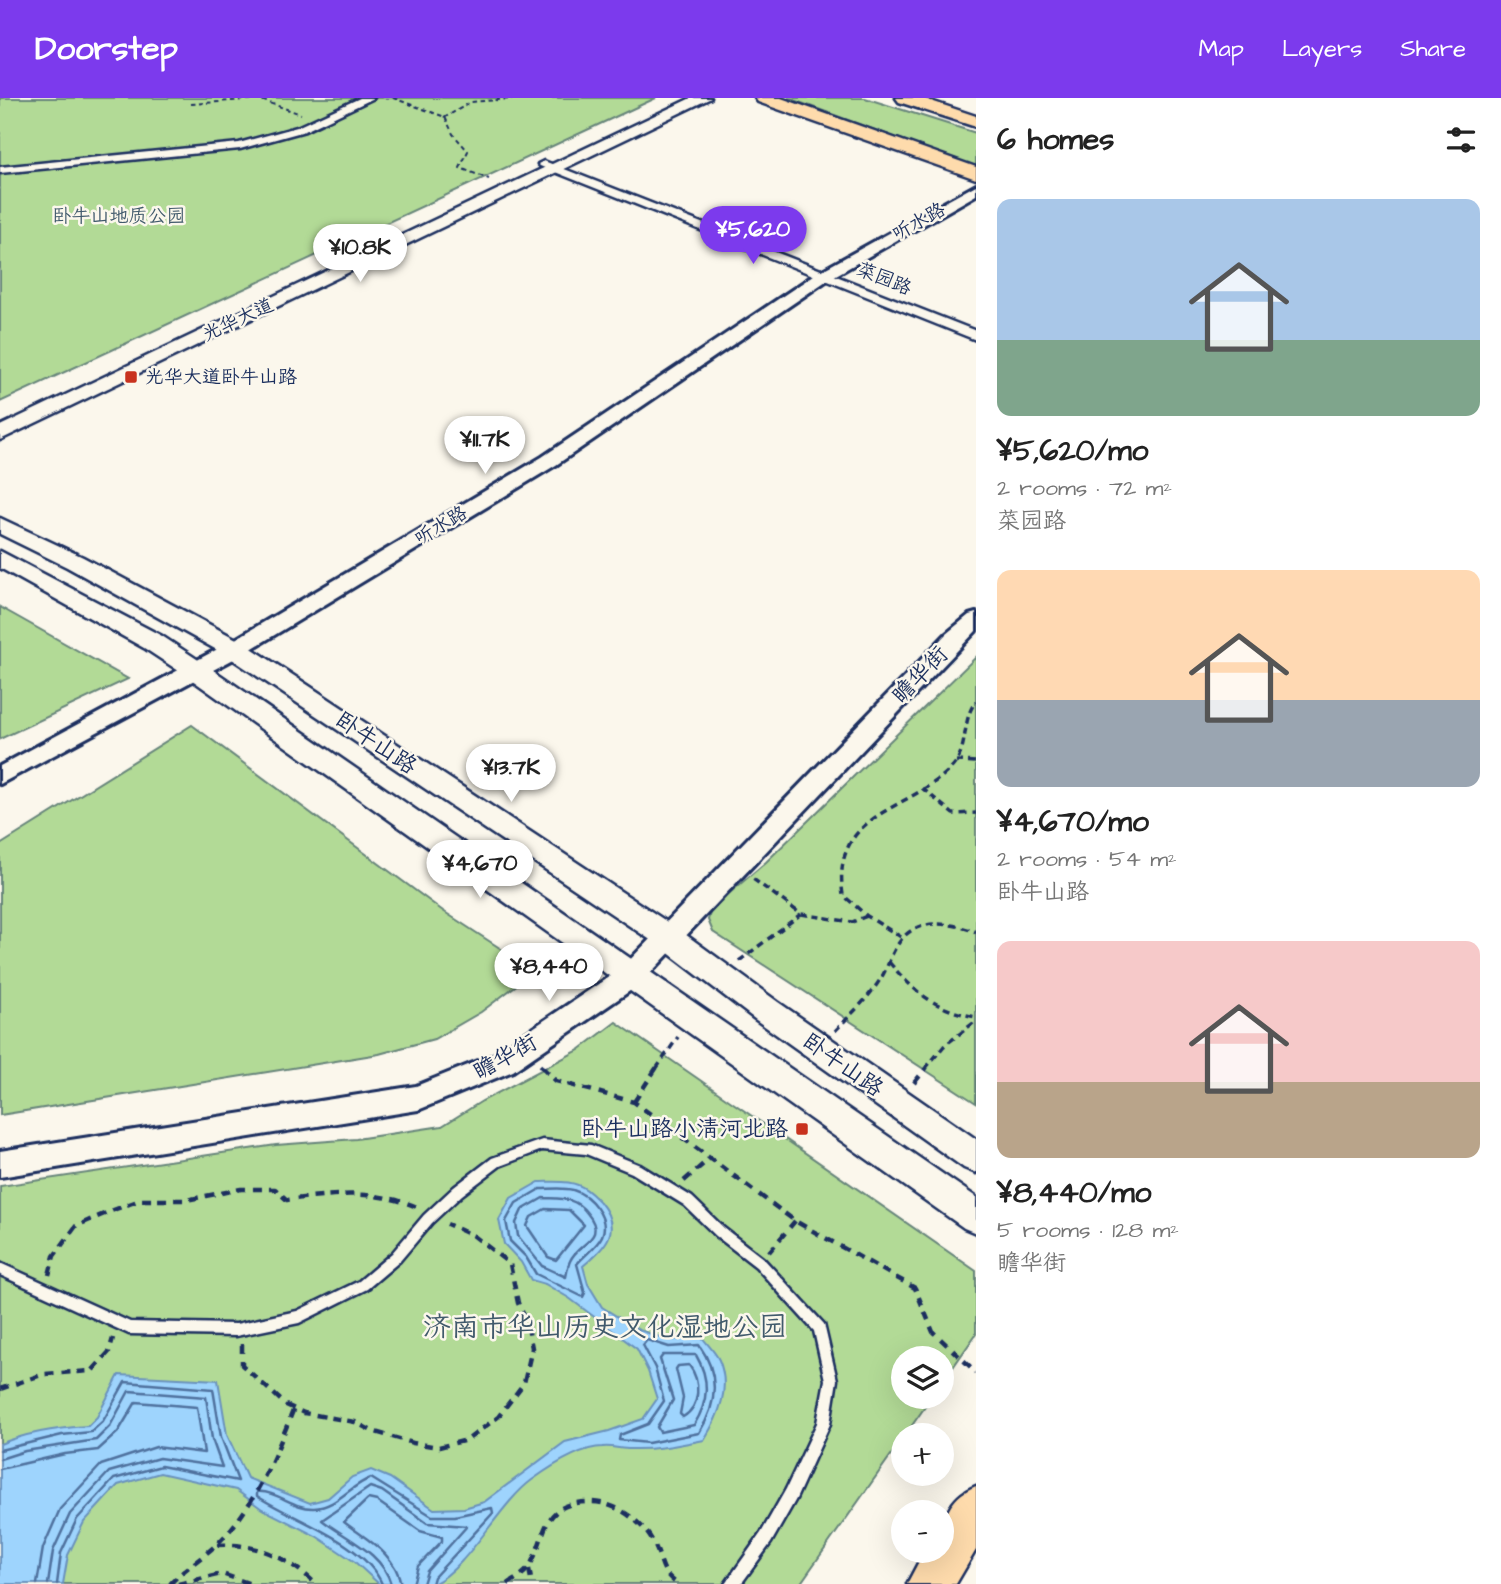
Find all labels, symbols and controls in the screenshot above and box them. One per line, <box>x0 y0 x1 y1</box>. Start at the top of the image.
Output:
text: Doorstep <box>35 26 178 72</box>
text: Map <box>1199 32 1244 66</box>
text: Layers <box>1282 32 1362 66</box>
text: Share <box>1400 32 1466 66</box>
text: 6 homes <box>997 119 1114 161</box>
icon: filters <box>1442 121 1480 159</box>
street label: 听水路 <box>888 196 950 248</box>
park label: 卧牛山地质公园 <box>52 203 186 230</box>
pin: ¥5,620 <box>696 206 810 266</box>
text: ¥5,620 <box>716 213 790 245</box>
pin: ¥10.8K <box>303 225 417 284</box>
text: ¥10.8K <box>329 231 391 263</box>
icon: home <box>1176 244 1302 370</box>
street label: 菜园路 <box>853 256 915 302</box>
street label: 光华大道 <box>198 292 278 348</box>
place label: 光华大道卧牛山路 <box>145 364 297 391</box>
marker: 光华大道卧牛山路 <box>123 369 139 385</box>
pin: ¥11.7K <box>428 416 542 476</box>
text: ¥11.7K <box>460 423 510 455</box>
text: ¥5,620/mo <box>997 430 1148 472</box>
text: 2 rooms · 72 m² <box>997 472 1172 504</box>
street label: 听水路 <box>410 500 472 552</box>
text: 菜园路 <box>997 505 1066 537</box>
icon: home <box>1176 615 1302 741</box>
street label: 瞻华街 <box>885 639 955 711</box>
street label: 卧牛山路 <box>329 704 423 782</box>
pin: ¥13.7K <box>454 744 568 804</box>
text: ¥13.7K <box>482 751 540 783</box>
text: ¥4,670/mo <box>997 801 1149 843</box>
pin: ¥4,670 <box>423 840 537 900</box>
text: 2 rooms · 54 m² <box>997 843 1177 875</box>
text: ¥4,670 <box>442 847 518 879</box>
text: 卧牛山路 <box>997 876 1089 908</box>
pin: ¥8,440 <box>492 944 606 1003</box>
text: ¥8,440 <box>510 950 588 982</box>
icon: home <box>1176 986 1302 1112</box>
street label: 瞻华街 <box>467 1026 543 1088</box>
street label: 卧牛山路 <box>796 1026 890 1104</box>
place label: 卧牛山路小清河北路 <box>581 1113 788 1145</box>
marker: 卧牛山路小清河北路 <box>794 1121 810 1137</box>
text: ¥8,440/mo <box>997 1172 1151 1214</box>
text: 5 rooms · 128 m² <box>997 1214 1179 1246</box>
text: 瞻华街 <box>997 1247 1066 1279</box>
park label: 济南市华山历史文化湿地公园 <box>423 1308 787 1347</box>
map controls <box>891 1346 954 1563</box>
button: layers <box>891 1346 954 1409</box>
button: + <box>891 1423 954 1486</box>
button: − <box>891 1500 954 1563</box>

